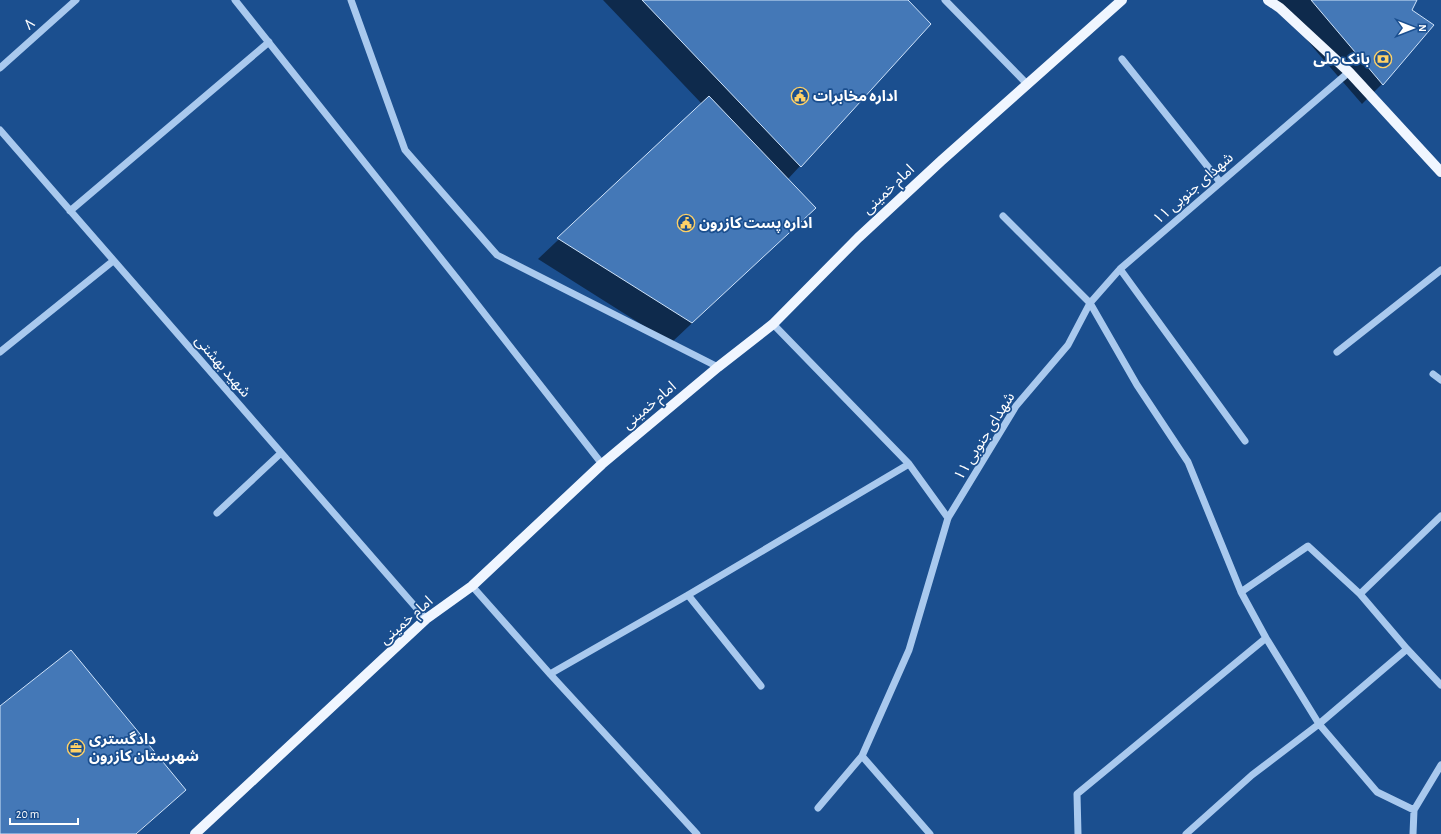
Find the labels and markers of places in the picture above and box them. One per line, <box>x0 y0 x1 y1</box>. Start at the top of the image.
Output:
bank icon: بانک ملی <box>1373 49 1393 69</box>
place label: بانک ملی <box>1313 52 1370 68</box>
public building icon: اداره مخابرات <box>790 86 810 106</box>
place label: اداره مخابرات <box>813 89 898 105</box>
public building icon: اداره پست کازرون <box>676 213 696 233</box>
place label: اداره پست کازرون <box>699 216 812 233</box>
place label: دادگستری شهرستان کازرون <box>89 730 199 765</box>
office icon: دادگستری شهرستان کازرون <box>66 738 86 758</box>

